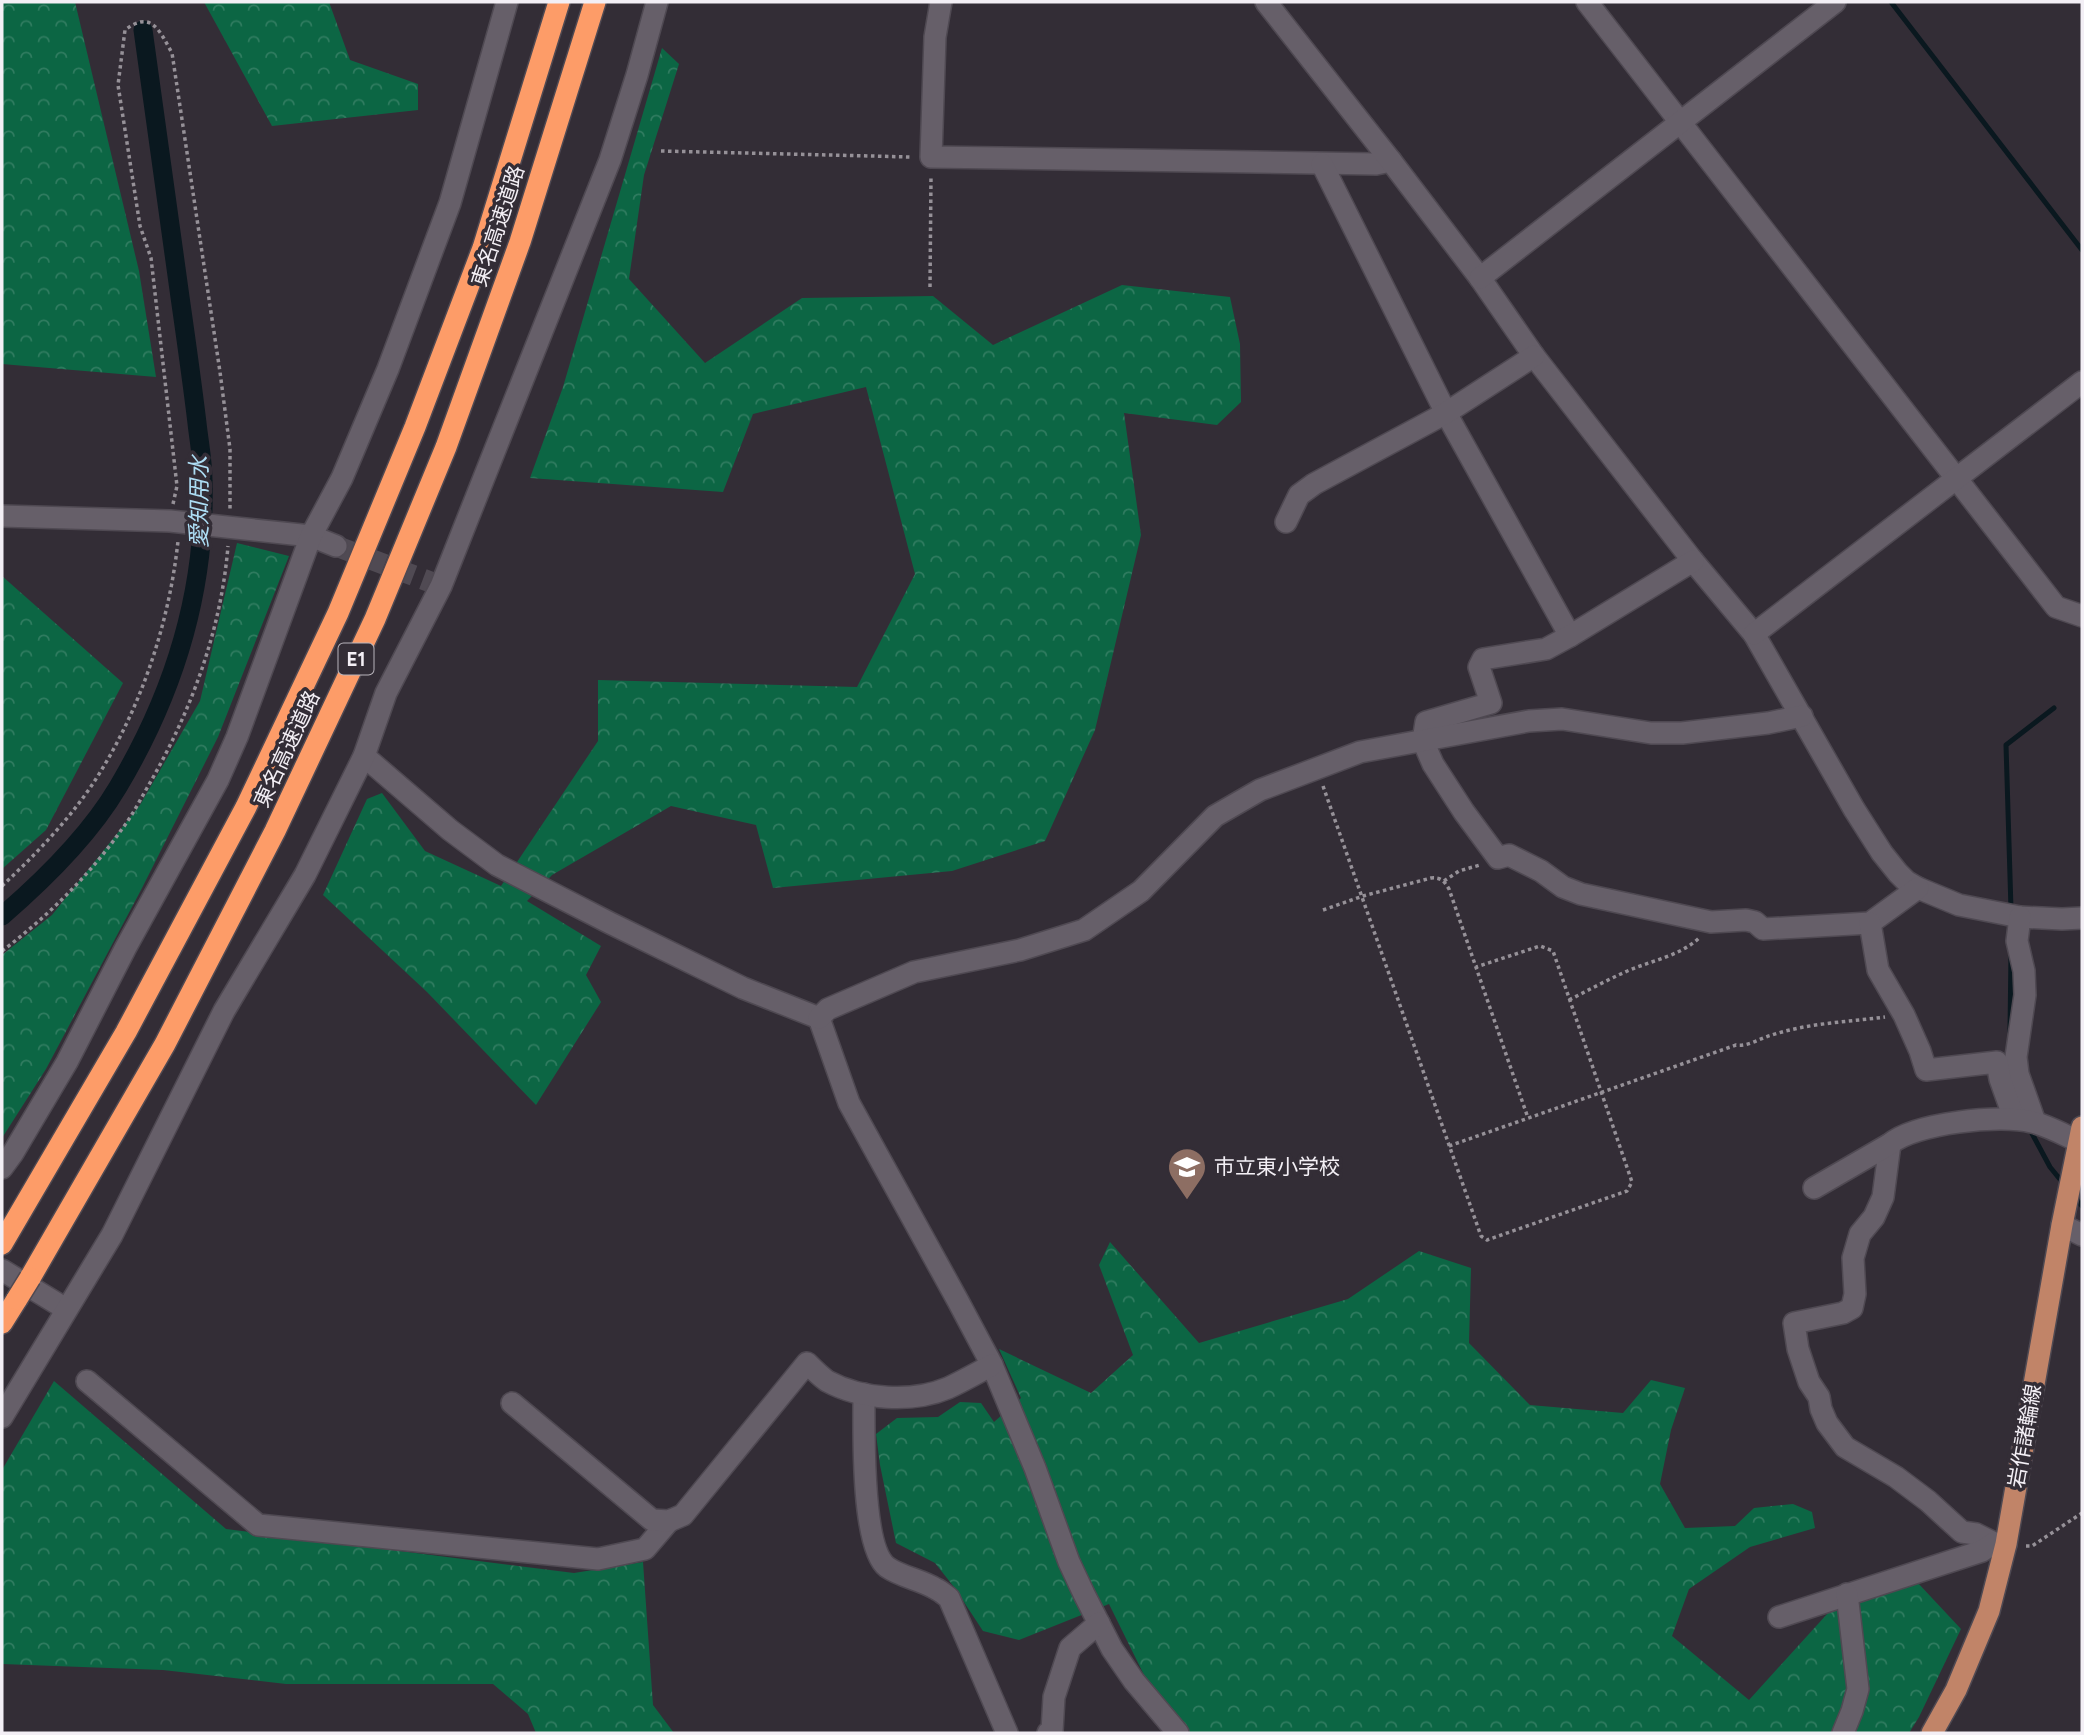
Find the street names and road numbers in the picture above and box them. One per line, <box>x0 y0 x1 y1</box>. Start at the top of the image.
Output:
street label: 東名高速道路 <box>466 162 529 290</box>
road number: E1 <box>338 644 374 674</box>
street label: 東名高速道路 <box>249 686 325 811</box>
street label: 岩作諸輪線 <box>2003 1382 2046 1490</box>

